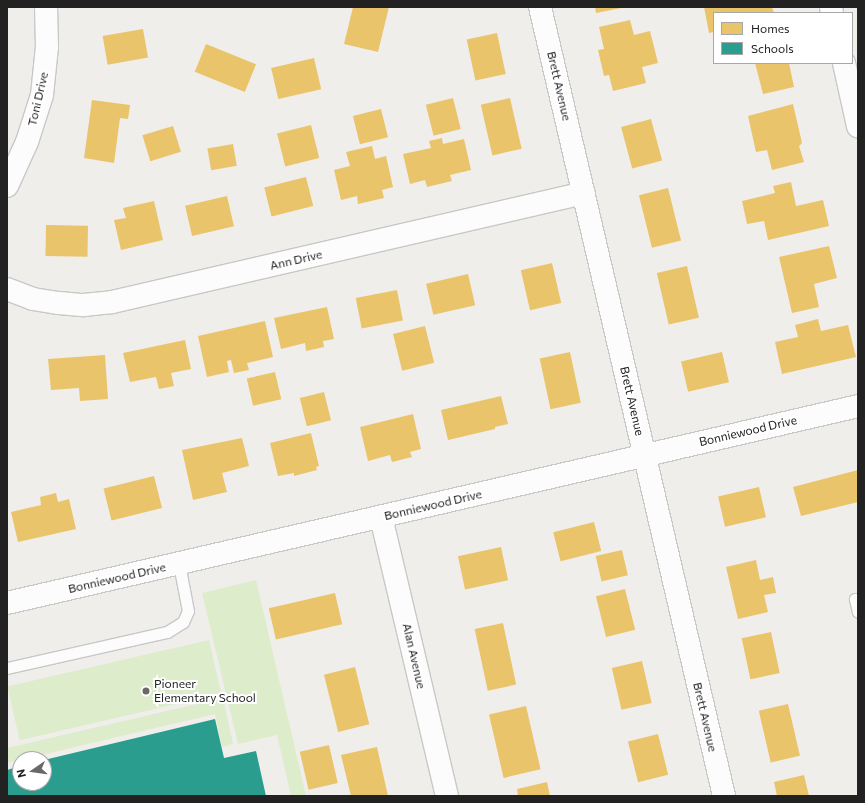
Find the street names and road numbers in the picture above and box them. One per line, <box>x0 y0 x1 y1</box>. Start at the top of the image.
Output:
street label: Brett Avenue <box>544 50 574 122</box>
street label: Toni Drive <box>25 70 51 128</box>
street label: Ann Drive <box>268 247 324 273</box>
street label: Brett Avenue <box>617 365 647 437</box>
street label: Bonniewood Drive <box>698 413 798 449</box>
street label: Bonniewood Drive <box>383 487 483 523</box>
street label: Bonniewood Drive <box>67 560 167 596</box>
street label: Alan Avenue <box>399 622 429 690</box>
street label: Brett Avenue <box>690 681 720 753</box>

